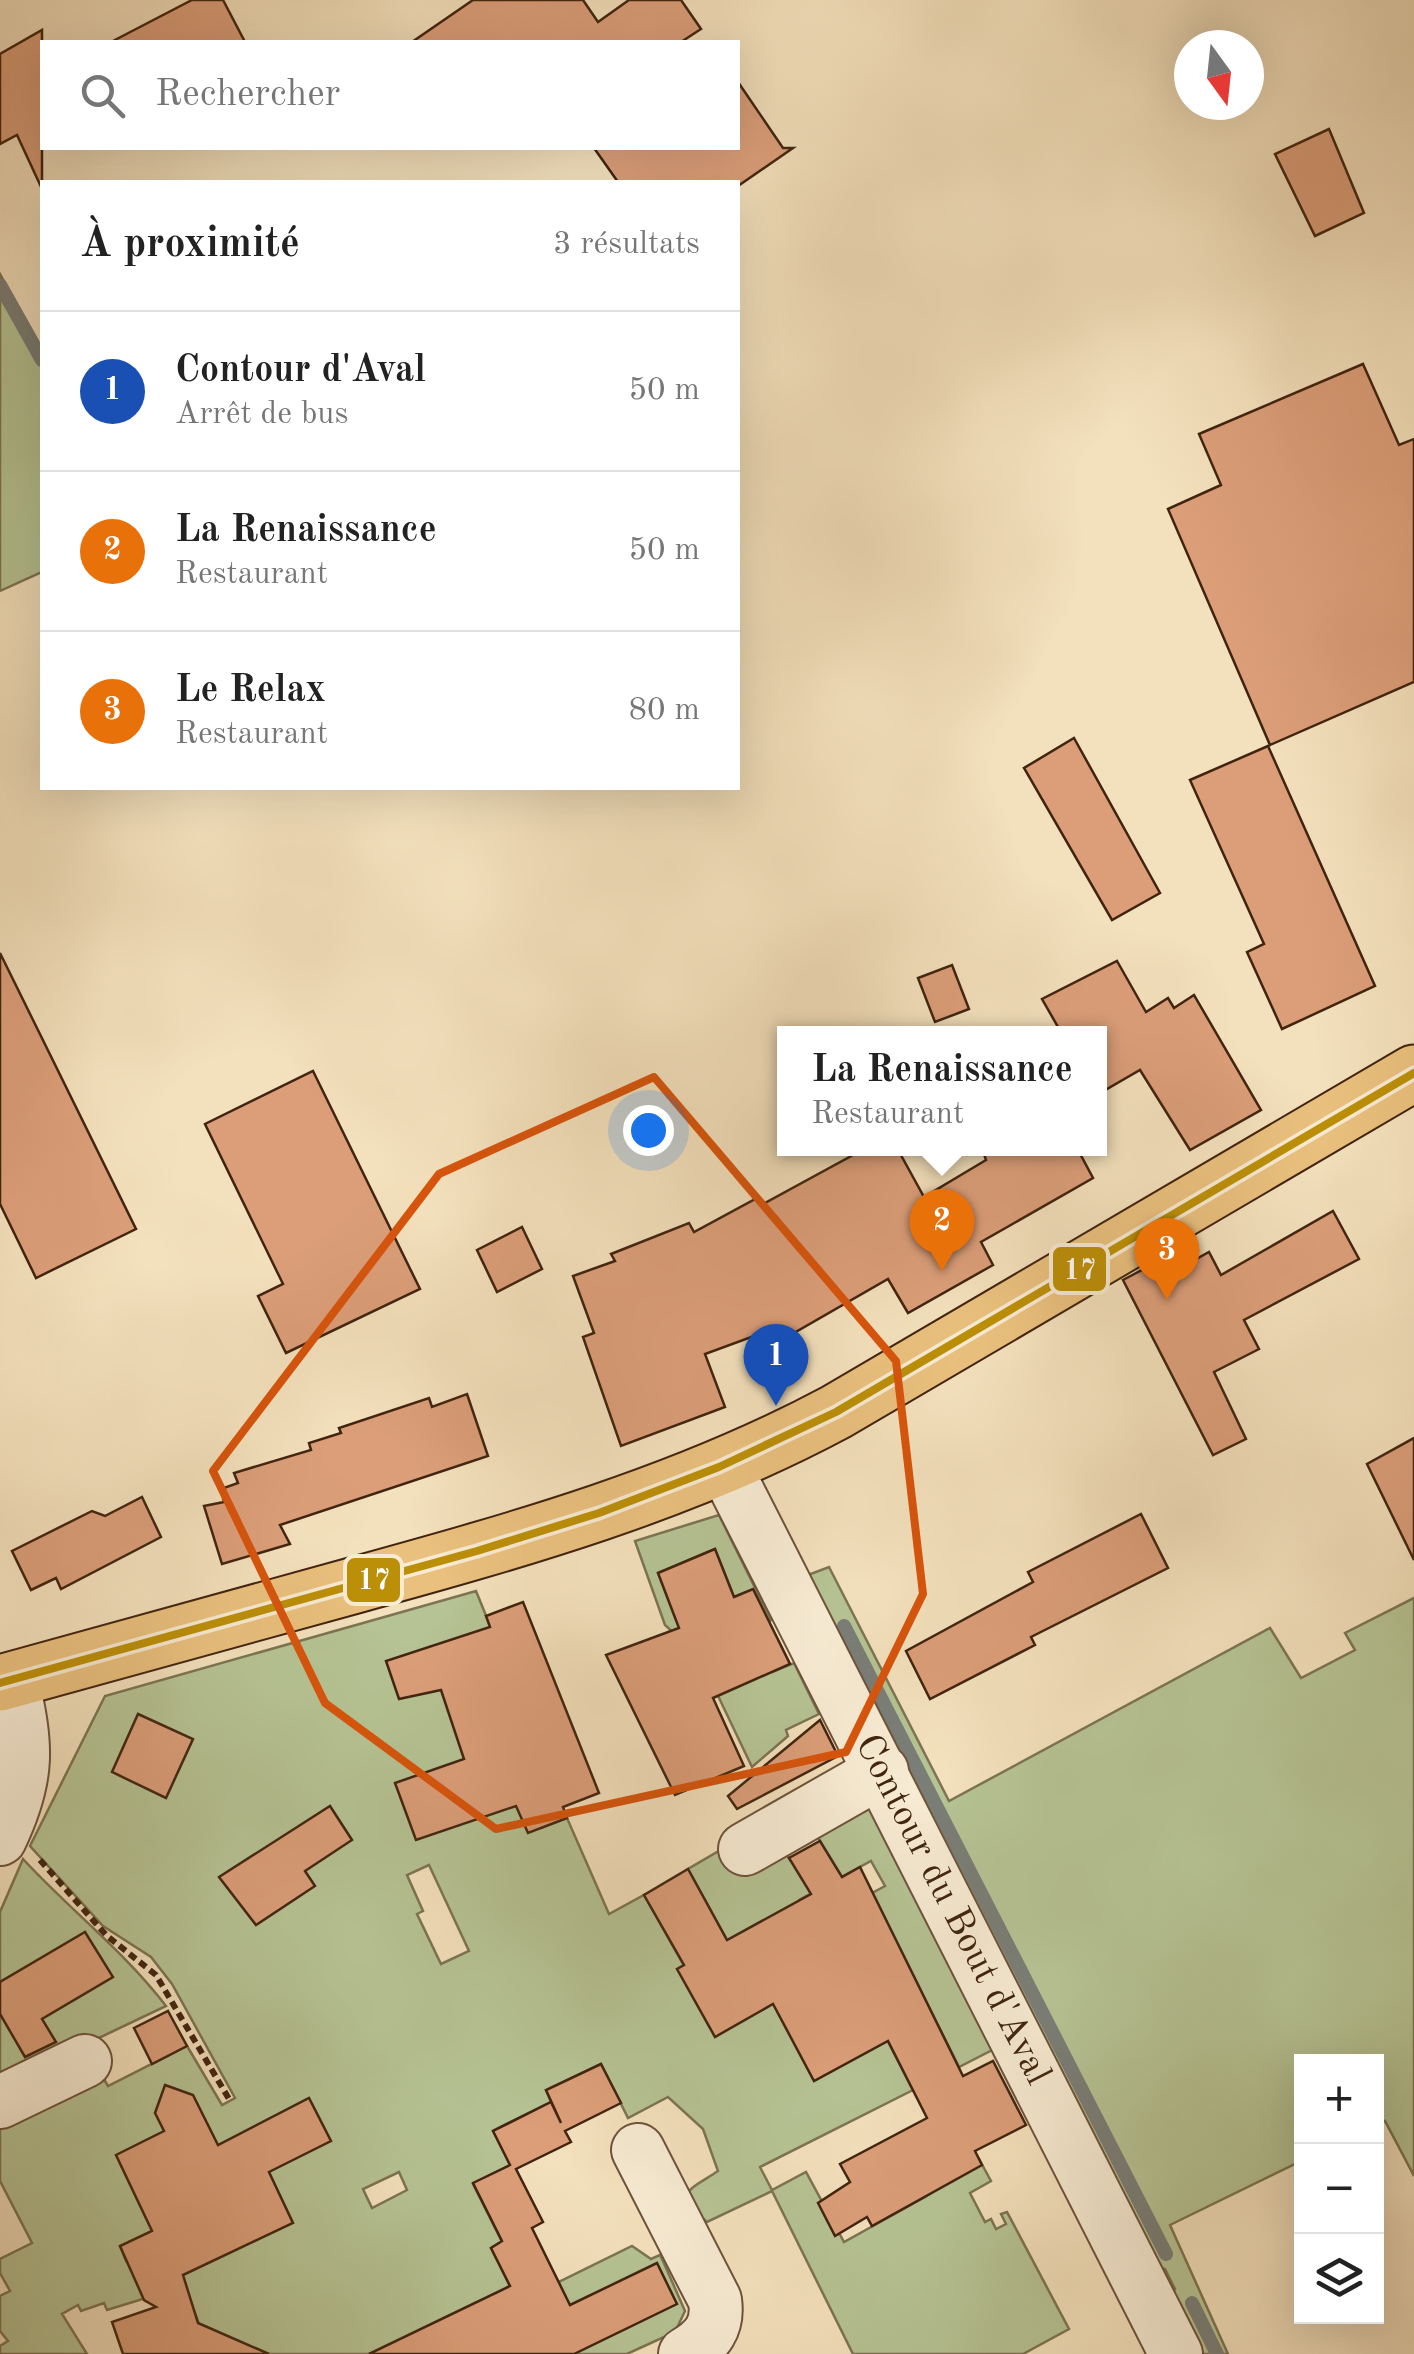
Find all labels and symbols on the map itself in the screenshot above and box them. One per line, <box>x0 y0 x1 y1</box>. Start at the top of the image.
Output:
north arrow <box>1174 30 1264 120</box>
your location <box>623 1105 674 1156</box>
pin: 2 <box>910 1188 974 1271</box>
pin: 3 <box>1134 1218 1200 1300</box>
line badge: 17 <box>1051 1245 1108 1293</box>
text: 17 <box>1064 1258 1096 1286</box>
pin: 1 <box>744 1324 808 1406</box>
line badge: 17 <box>345 1556 402 1604</box>
text: 17 <box>358 1568 390 1596</box>
street label: Contour du Bout d'Aval <box>847 1729 1057 2091</box>

